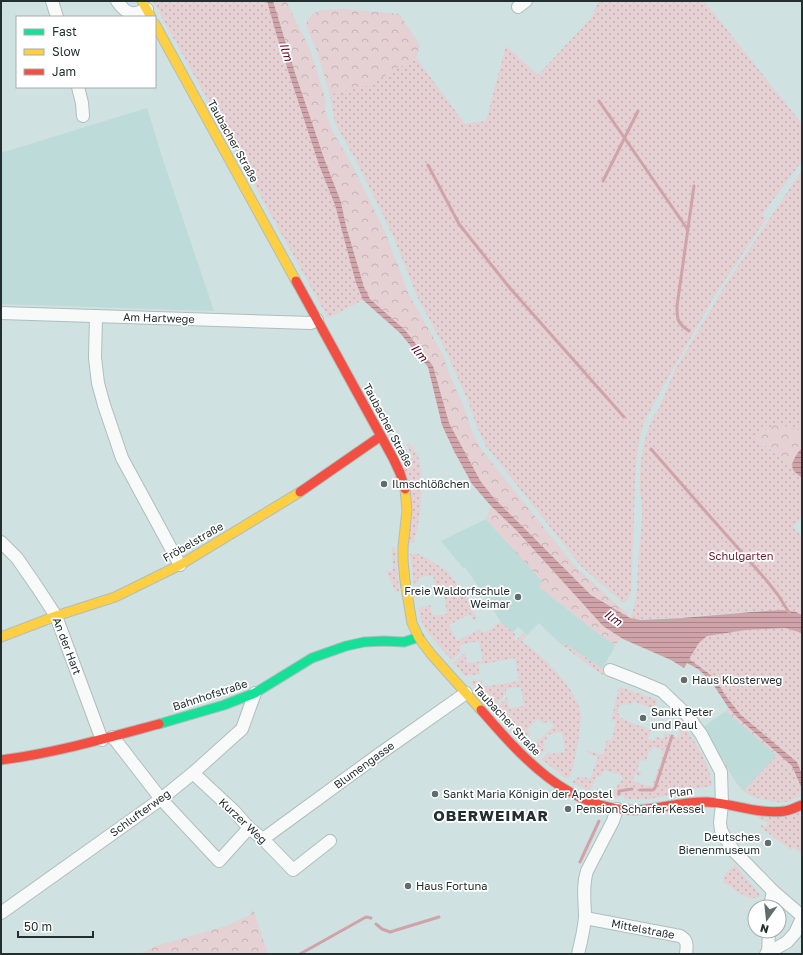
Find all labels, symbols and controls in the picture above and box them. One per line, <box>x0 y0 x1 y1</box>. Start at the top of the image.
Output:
legend <box>16 16 156 88</box>
text: Fast <box>52 24 77 39</box>
water label: Ilm <box>277 41 297 64</box>
text: Slow <box>52 44 80 59</box>
text: Jam <box>52 64 76 79</box>
street label: Taubacher Straße <box>205 97 261 184</box>
street label: Am Hartwege <box>123 310 195 325</box>
water label: Ilm <box>408 341 432 366</box>
street label: Taubacher Straße <box>361 381 416 469</box>
place label: Ilmschlößchen <box>392 477 470 490</box>
marker: Ilmschlößchen <box>379 479 389 489</box>
street label: Fröbelstraße <box>160 519 225 564</box>
park label: Schulgarten <box>709 549 773 562</box>
place label: Freie Waldorfschule Weimar <box>404 584 511 610</box>
marker: Freie Waldorfschule Weimar <box>513 592 523 602</box>
water label: Ilm <box>602 606 626 630</box>
street label: An der Hart <box>51 615 84 676</box>
place label: Haus Klosterweg <box>692 673 782 686</box>
marker: Haus Klosterweg <box>679 675 689 685</box>
street label: Bahnhofstraße <box>171 676 249 713</box>
street label: Taubacher Straße <box>471 681 544 758</box>
place label: Sankt Peter und Paul <box>651 705 714 731</box>
marker: Sankt Peter und Paul <box>638 713 648 723</box>
street label: Blumengasse <box>331 738 396 791</box>
street label: Plan <box>668 784 694 799</box>
street label: Schlufterweg <box>107 786 172 839</box>
place label: Sankt Maria Königin der Apostel <box>443 787 613 800</box>
marker: Sankt Maria Königin der Apostel <box>430 789 440 799</box>
street label: Kurzer Weg <box>217 795 270 846</box>
place label: Pension Scharfer Kessel <box>576 802 705 815</box>
marker: Pension Scharfer Kessel <box>563 804 573 814</box>
district label: OBERWEIMAR <box>433 806 549 824</box>
place label: Deutsches Bienenmuseum <box>678 830 760 856</box>
marker: Deutsches Bienenmuseum <box>763 838 773 848</box>
place label: Haus Fortuna <box>416 879 487 892</box>
marker: Haus Fortuna <box>403 881 413 891</box>
north arrow <box>747 899 787 939</box>
scale bar <box>18 913 93 939</box>
street label: Mittelstraße <box>610 916 676 941</box>
text: 50 m <box>24 919 52 934</box>
text: N <box>759 922 770 937</box>

